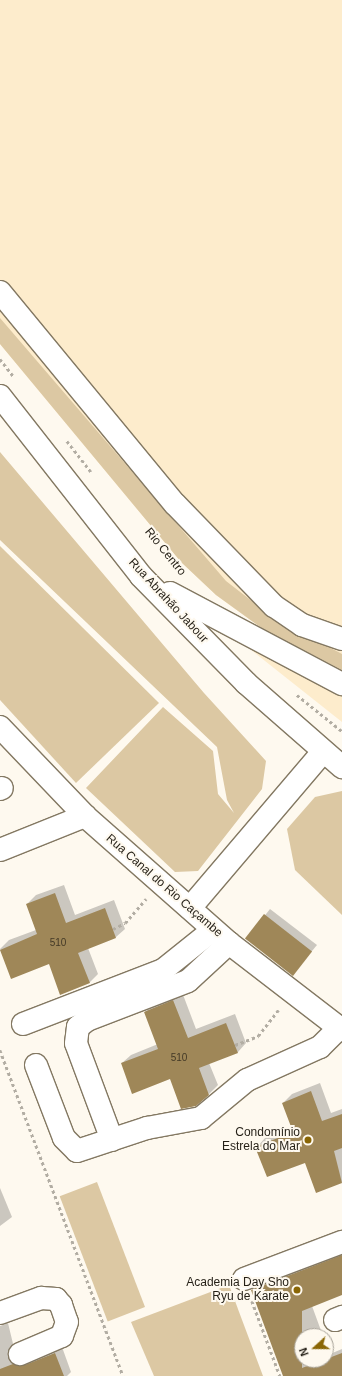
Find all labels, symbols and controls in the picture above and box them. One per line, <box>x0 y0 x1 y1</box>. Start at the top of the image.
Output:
street label: Rio Centro <box>141 525 189 579</box>
street label: Rua Abrahão Jabour <box>125 556 211 646</box>
street label: Rua Canal do Rio Caçambe <box>103 832 225 940</box>
house number: 510 <box>50 937 66 949</box>
house number: 510 <box>171 1052 187 1064</box>
place label: Condomínio Estrela do Mar <box>222 1126 300 1154</box>
marker: Condomínio Estrela do Mar <box>303 1135 313 1145</box>
place label: Academia Day Sho Ryu de Karate <box>186 1276 289 1304</box>
marker: Academia Day Sho Ryu de Karate <box>292 1285 302 1295</box>
north arrow <box>294 1328 334 1368</box>
text: N <box>297 1346 311 1358</box>

